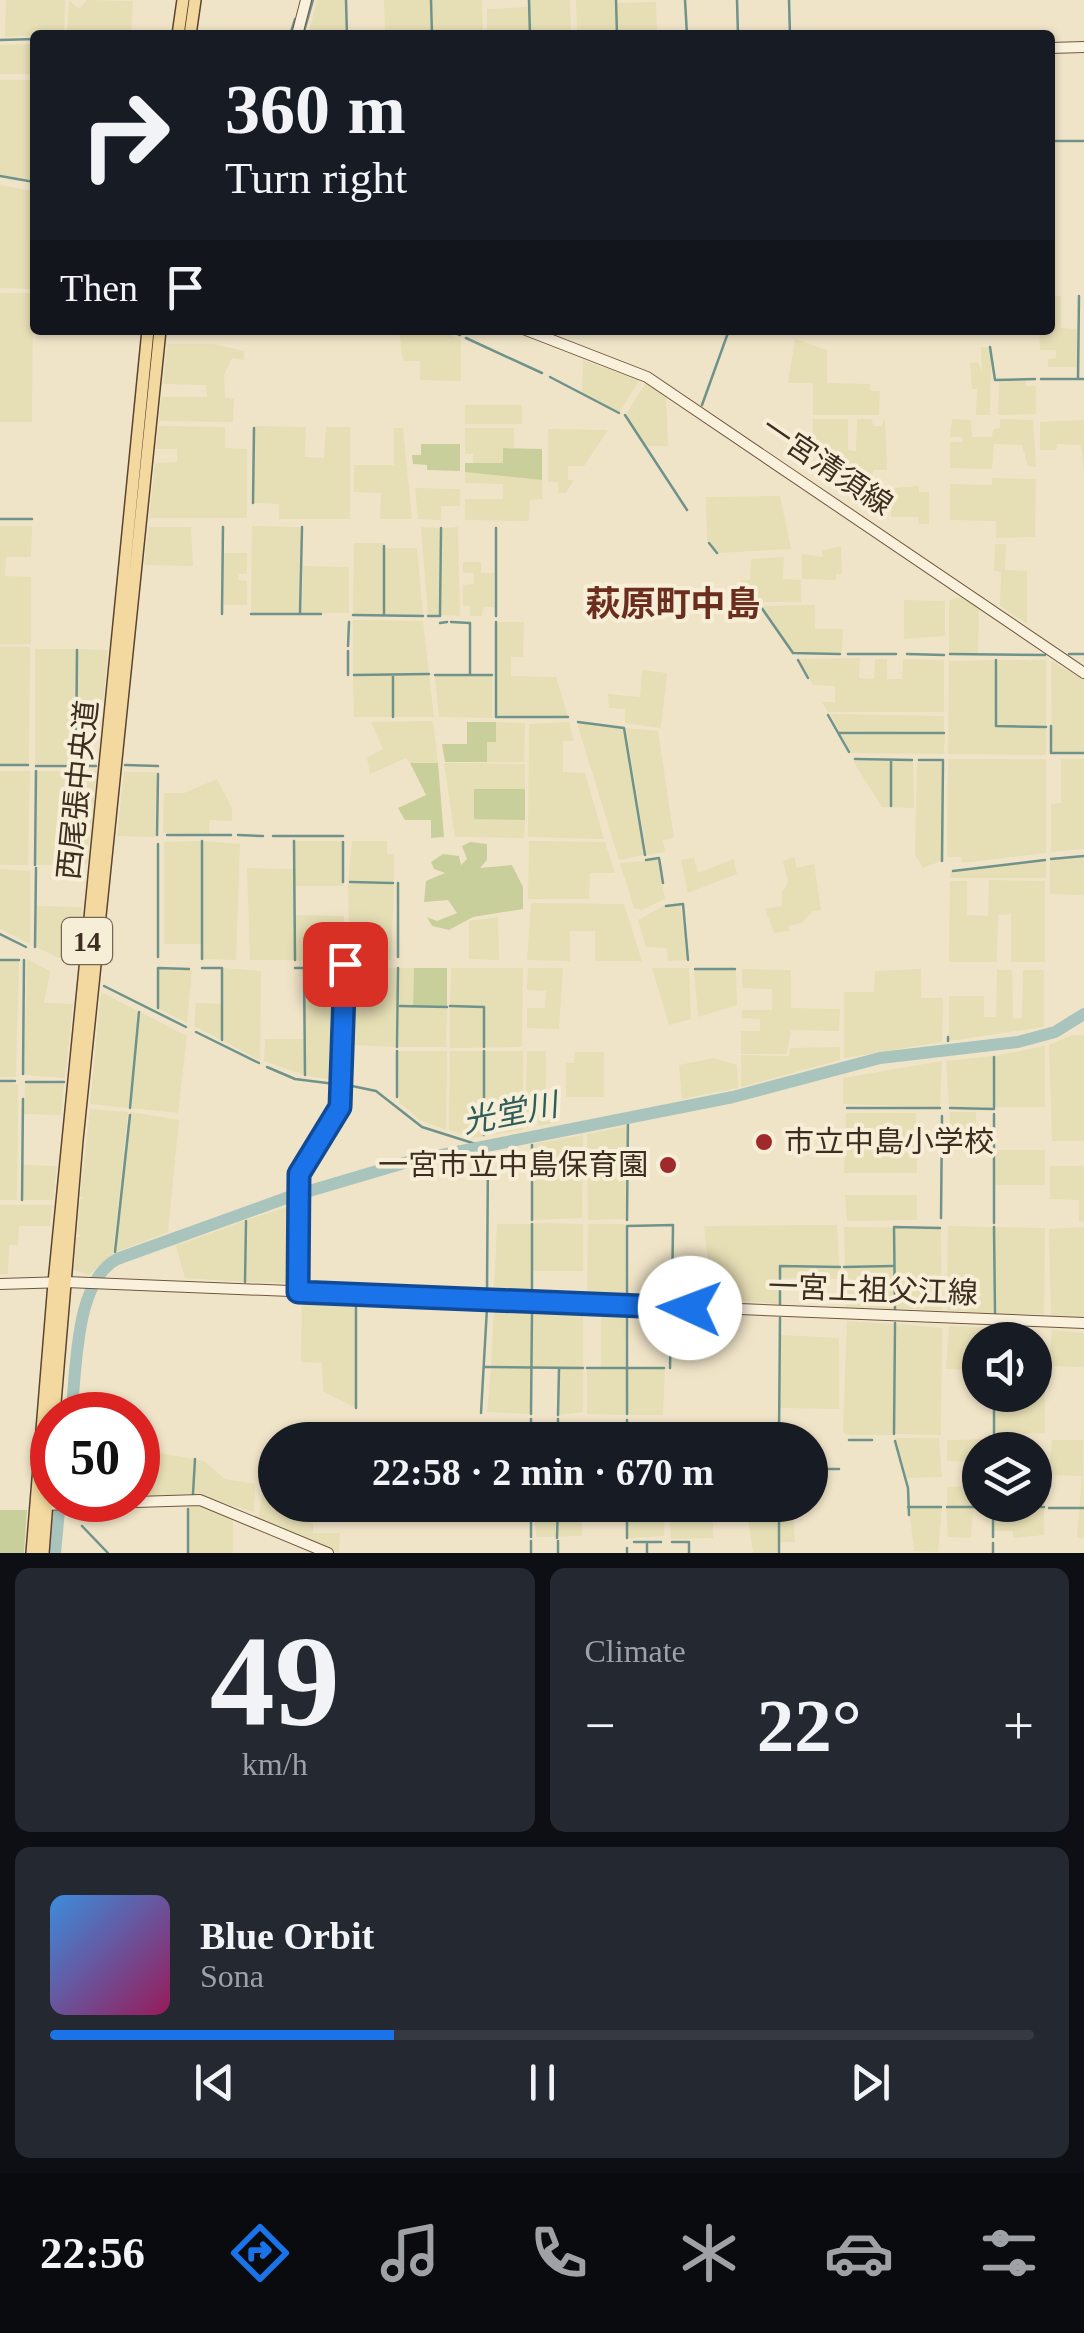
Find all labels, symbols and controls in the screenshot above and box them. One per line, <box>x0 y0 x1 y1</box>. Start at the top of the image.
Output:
icon: right <box>60 70 190 200</box>
text: 360 m <box>225 71 406 148</box>
text: Turn right <box>225 153 407 203</box>
icon: arrive <box>158 260 213 315</box>
text: Then <box>60 267 138 309</box>
street label: 一宮清須線 <box>756 410 899 521</box>
district label: 萩原町中島 <box>585 585 761 624</box>
street label: 西尾張中央道 <box>52 699 103 881</box>
road number: 14 <box>62 918 112 964</box>
pin <box>303 922 388 1007</box>
icon: arrive <box>318 937 373 992</box>
water label: 光堂川 <box>459 1086 563 1140</box>
place label: 市立中島小学校 <box>784 1125 994 1158</box>
marker: 市立中島小学校 <box>753 1131 775 1153</box>
place label: 一宮市立中島保育園 <box>378 1148 648 1181</box>
marker: 一宮市立中島保育園 <box>657 1154 679 1176</box>
position arrow <box>638 1256 742 1360</box>
street label: 一宮上祖父江線 <box>768 1269 979 1310</box>
map controls <box>962 1322 1052 1522</box>
button: sound <box>962 1322 1052 1412</box>
speed limit sign: 50 <box>30 1392 160 1522</box>
button: layers <box>962 1432 1052 1522</box>
text: 22:58 · 2 min · 670 m <box>372 1451 714 1493</box>
text: 49 <box>210 1609 340 1753</box>
text: Climate <box>585 1633 686 1669</box>
text: 22° <box>757 1684 862 1767</box>
text: − <box>585 1695 616 1756</box>
text: + <box>1003 1695 1034 1756</box>
text: km/h <box>242 1746 308 1782</box>
text: Blue Orbit <box>200 1915 374 1957</box>
text: Sona <box>200 1958 264 1994</box>
icon: previous <box>187 2055 242 2110</box>
icon: pause <box>515 2055 570 2110</box>
icon: next <box>843 2055 898 2110</box>
icon: directions <box>225 2218 295 2288</box>
icon: music <box>375 2218 445 2288</box>
icon: phone <box>524 2218 594 2288</box>
icon: climate <box>674 2218 744 2288</box>
icon: car <box>824 2218 894 2288</box>
icon: filters <box>974 2218 1044 2288</box>
text: 22:56 <box>40 2228 145 2278</box>

